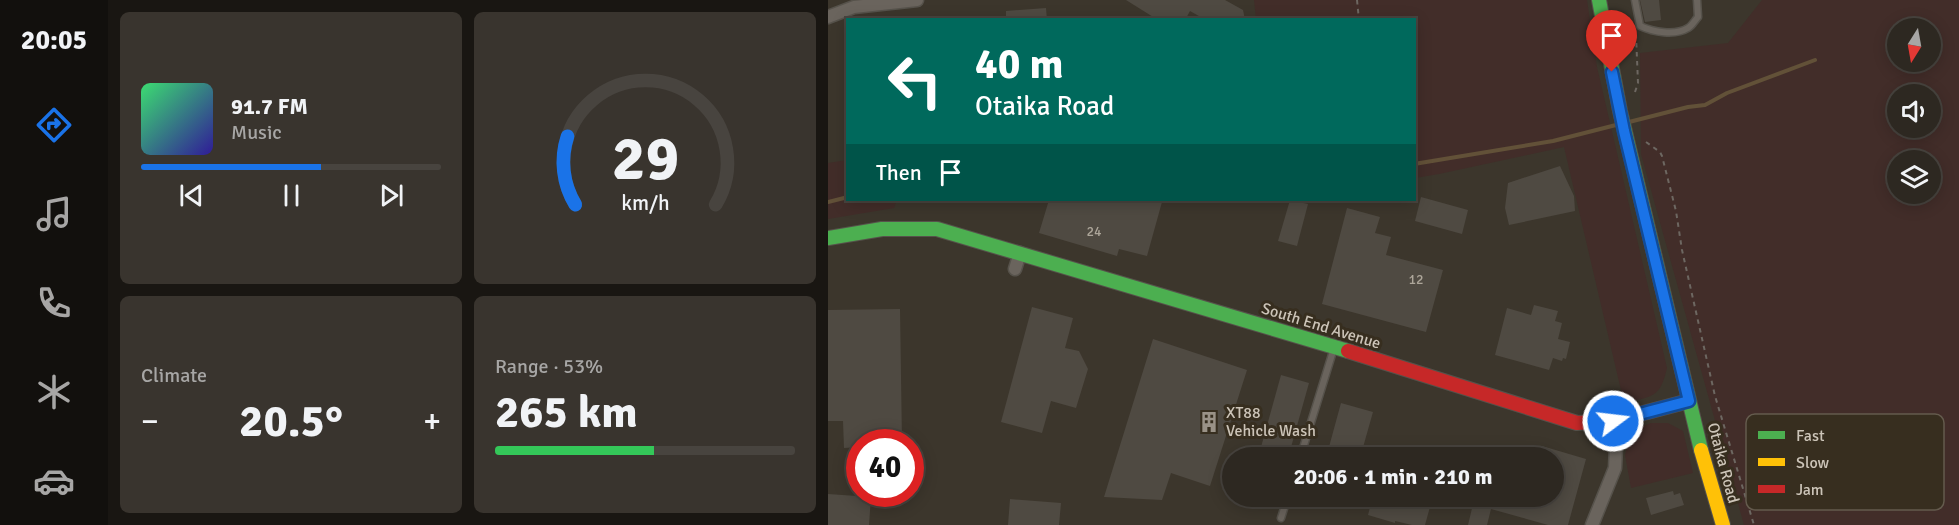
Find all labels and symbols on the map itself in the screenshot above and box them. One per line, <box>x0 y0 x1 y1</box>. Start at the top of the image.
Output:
pin <box>1586 10 1637 72</box>
north arrow <box>1887 18 1941 72</box>
house number: 24 <box>1086 223 1102 240</box>
house number: 12 <box>1408 271 1424 288</box>
street label: South End Avenue <box>1259 298 1383 354</box>
position arrow <box>1581 389 1645 453</box>
place label: XT88 Vehicle Wash <box>1226 403 1316 441</box>
building icon: XT88 Vehicle Wash <box>1197 410 1221 434</box>
legend <box>1746 414 1944 510</box>
street label: Otaika Road <box>1703 421 1743 505</box>
text: Fast <box>1796 426 1825 446</box>
speed limit sign: 40 <box>846 429 924 507</box>
text: Slow <box>1796 453 1830 473</box>
text: Jam <box>1796 480 1824 500</box>

